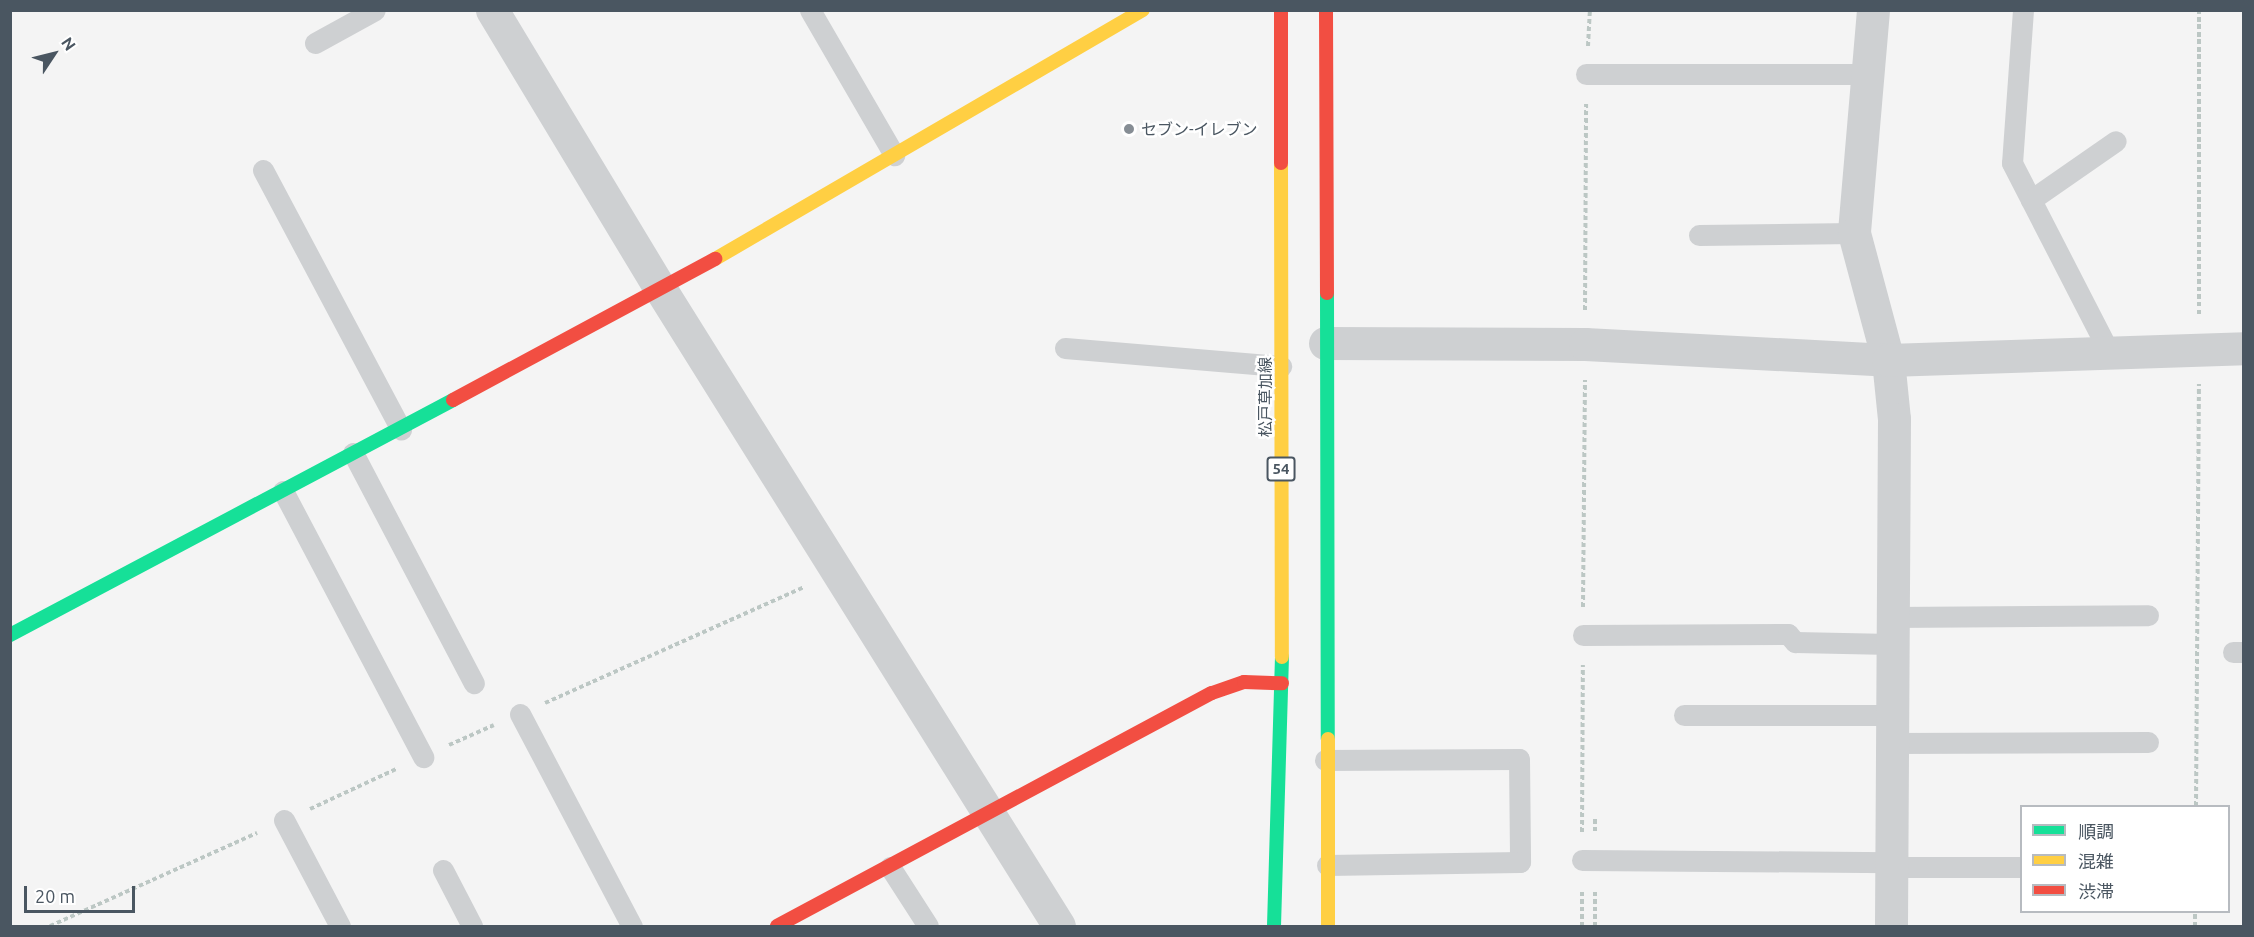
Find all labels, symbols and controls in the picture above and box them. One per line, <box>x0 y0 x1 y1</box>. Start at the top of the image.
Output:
north arrow <box>24 24 84 84</box>
text: N <box>58 34 80 54</box>
place label: セブン-イレブン <box>1141 119 1258 139</box>
marker: セブン-イレブン <box>1122 122 1136 136</box>
street label: 松戸草加線 <box>1255 357 1275 437</box>
road number: 54 <box>1266 457 1296 481</box>
legend <box>2020 805 2230 913</box>
text: 順調 <box>2078 821 2114 841</box>
text: 混雑 <box>2078 851 2114 871</box>
scale bar <box>27 874 138 912</box>
text: 渋滞 <box>2078 881 2114 901</box>
text: 20 m <box>35 886 75 906</box>

